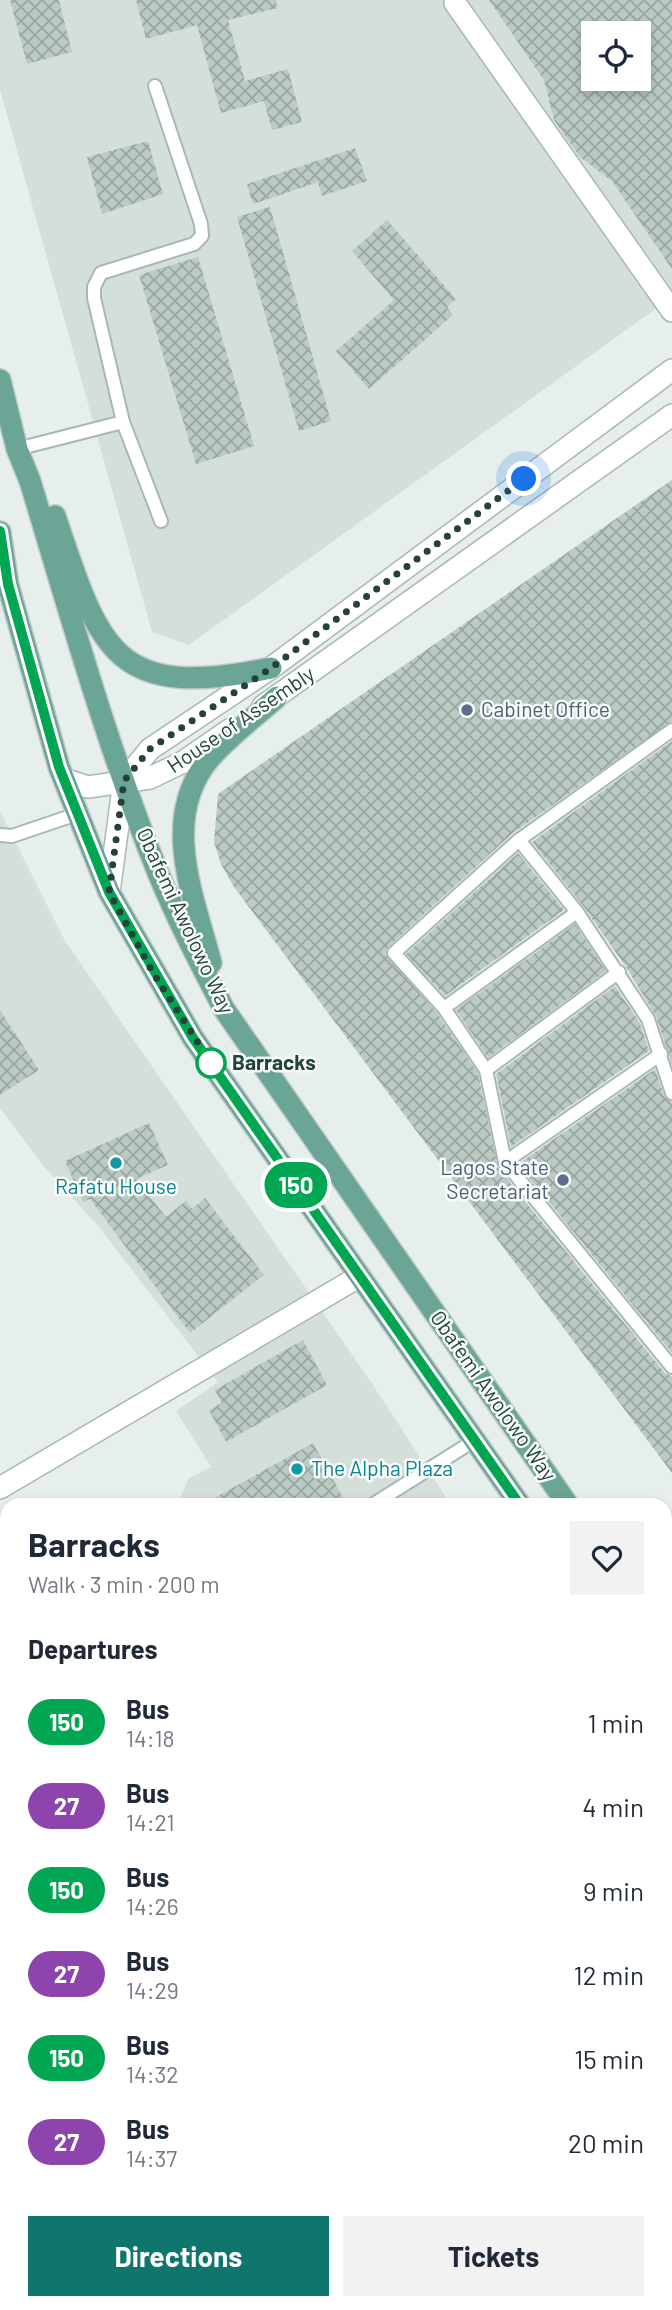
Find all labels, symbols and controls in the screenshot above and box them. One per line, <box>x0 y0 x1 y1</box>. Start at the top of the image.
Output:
map controls <box>581 21 651 91</box>
button: locate <box>581 21 651 91</box>
your location <box>506 461 541 496</box>
street label: House of Assembly <box>162 660 319 777</box>
place label: Cabinet Office <box>481 696 610 721</box>
marker: Cabinet Office <box>459 702 475 718</box>
street label: Obafemi Awolowo Way <box>132 823 241 1018</box>
marker: Barracks <box>196 1048 226 1078</box>
place label: Barracks <box>232 1049 316 1074</box>
place label: Lagos State Secretariat <box>440 1154 549 1203</box>
marker: Rafatu House <box>108 1155 124 1171</box>
line badge: 150 <box>256 1162 336 1208</box>
text: 150 <box>278 1170 314 1199</box>
marker: Lagos State Secretariat <box>555 1172 571 1188</box>
place label: Rafatu House <box>55 1173 177 1198</box>
street label: Obafemi Awolowo Way <box>426 1305 563 1485</box>
place label: The Alpha Plaza <box>311 1455 453 1480</box>
marker: The Alpha Plaza <box>289 1461 305 1477</box>
button: heart <box>570 1521 644 1595</box>
text: Barracks <box>28 1524 160 1564</box>
text: Walk · 3 min · 200 m <box>28 1570 219 1598</box>
text: Departures <box>28 1633 158 1664</box>
text: Bus <box>126 1693 169 1724</box>
text: 150 <box>49 1707 84 1736</box>
text: 1 min <box>588 1707 644 1738</box>
text: 14:18 <box>126 1724 175 1752</box>
text: Bus <box>126 1777 169 1808</box>
text: 27 <box>54 1791 79 1820</box>
text: 4 min <box>582 1791 644 1822</box>
text: 14:21 <box>126 1808 175 1836</box>
text: Bus <box>126 1861 169 1892</box>
text: 150 <box>49 1875 84 1904</box>
text: 9 min <box>583 1875 644 1906</box>
text: 14:26 <box>126 1892 179 1920</box>
text: Bus <box>126 1945 169 1976</box>
text: 27 <box>54 1959 79 1988</box>
text: 12 min <box>574 1959 644 1990</box>
text: 14:29 <box>126 1976 179 2004</box>
text: Bus <box>126 2029 169 2060</box>
text: 150 <box>49 2043 84 2072</box>
text: 15 min <box>574 2043 644 2074</box>
text: 14:32 <box>126 2060 179 2088</box>
text: Bus <box>126 2113 169 2144</box>
text: 27 <box>54 2127 79 2156</box>
text: 20 min <box>568 2127 644 2158</box>
text: 14:37 <box>126 2144 177 2172</box>
button: Directions <box>28 2216 329 2296</box>
button: Tickets <box>343 2216 644 2296</box>

